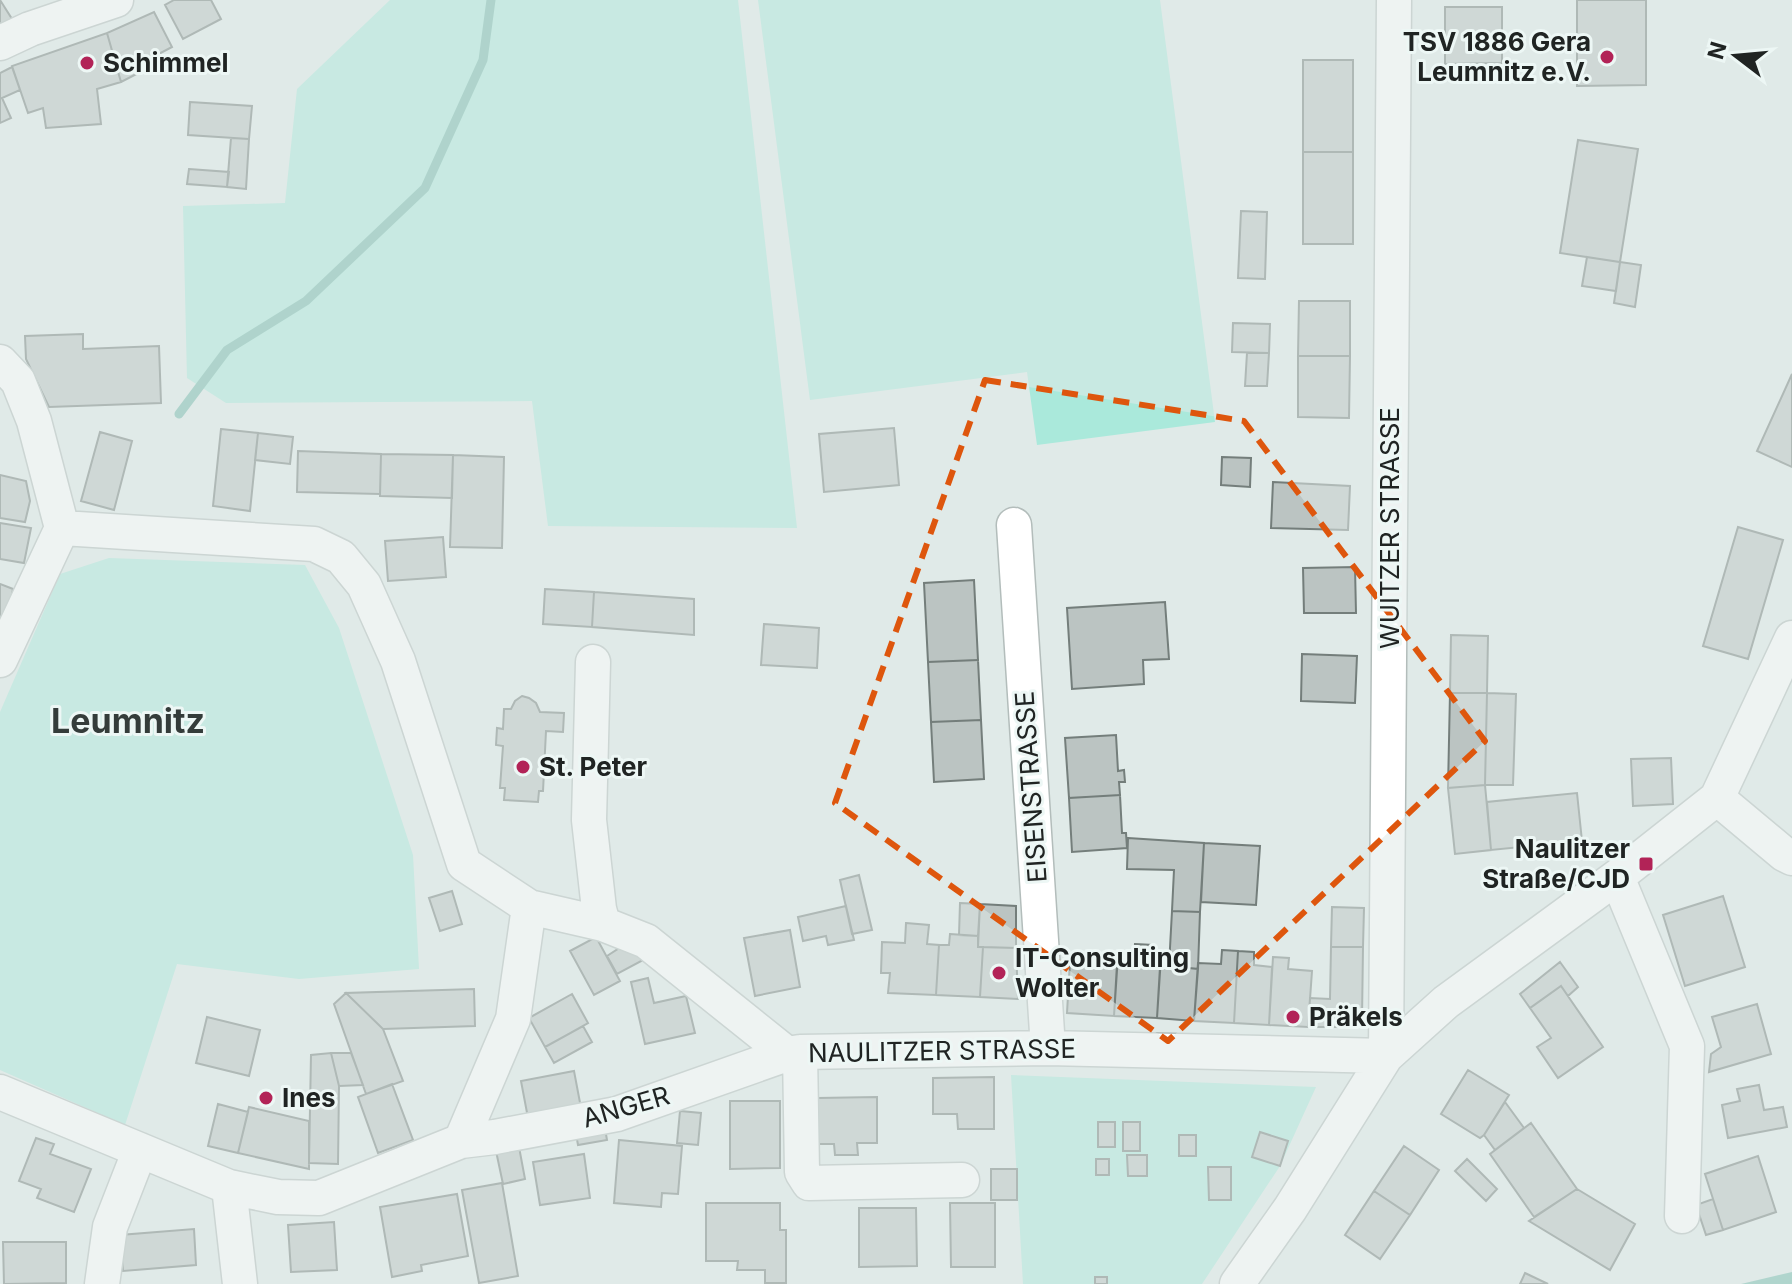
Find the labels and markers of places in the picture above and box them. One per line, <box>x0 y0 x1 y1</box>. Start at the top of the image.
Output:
place label: TSV 1886 Gera Leumnitz e.V. <box>1403 26 1591 87</box>
place label: Schimmel <box>103 47 229 78</box>
marker: TSV 1886 Gera Leumnitz e.V. <box>1598 48 1616 66</box>
marker: Schimmel <box>78 54 96 72</box>
place label: St. Peter <box>539 751 647 782</box>
marker: St. Peter <box>514 758 532 776</box>
place label: Naulitzer Straße/CJD <box>1482 833 1630 894</box>
marker: Naulitzer Straße/CJD <box>1637 855 1655 873</box>
place label: IT-Consulting Wolter <box>1015 942 1189 1003</box>
marker: IT-Consulting Wolter <box>990 964 1008 982</box>
place label: Präkels <box>1309 1001 1403 1032</box>
marker: Präkels <box>1284 1008 1302 1026</box>
place label: Ines <box>282 1082 336 1113</box>
marker: Ines <box>257 1089 275 1107</box>

